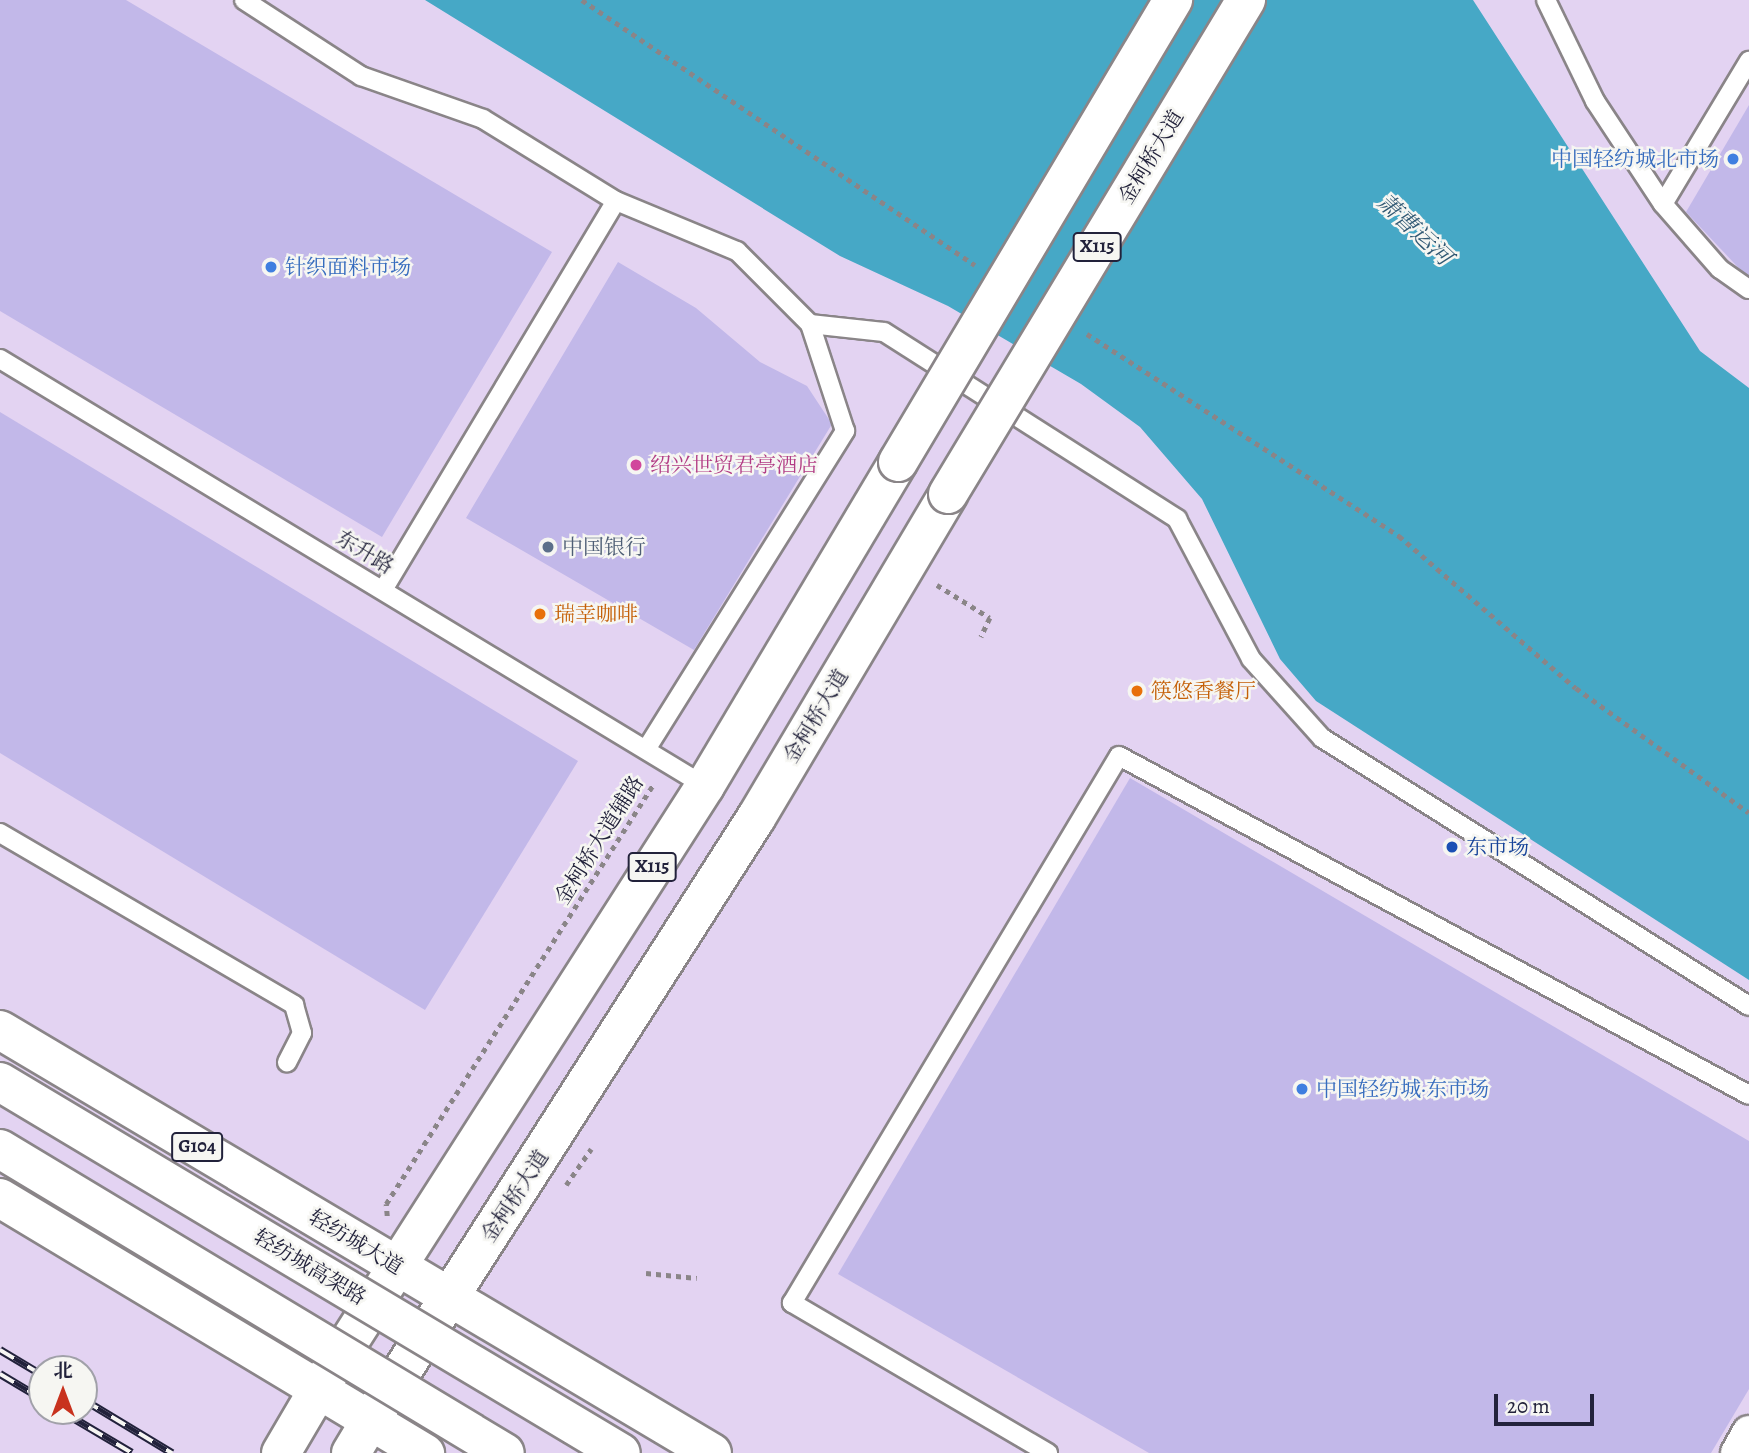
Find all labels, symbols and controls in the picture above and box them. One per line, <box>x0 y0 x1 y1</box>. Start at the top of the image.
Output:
street label: 金柯桥大道 <box>1113 106 1189 208</box>
place label: 中国轻纺城北市场 <box>1551 146 1719 172</box>
marker: 中国轻纺城北市场 <box>1725 151 1741 167</box>
water label: 萧曹运河 <box>1371 189 1457 271</box>
road number: X115 <box>1072 232 1122 262</box>
place label: 针织面料市场 <box>285 254 411 280</box>
marker: 针织面料市场 <box>263 259 279 275</box>
place label: 绍兴世贸君亭酒店 <box>650 452 818 478</box>
marker: 绍兴世贸君亭酒店 <box>628 457 644 473</box>
street label: 东升路 <box>332 525 398 579</box>
place label: 中国银行 <box>562 534 646 560</box>
marker: 中国银行 <box>540 539 556 555</box>
place label: 瑞幸咖啡 <box>554 601 638 627</box>
marker: 瑞幸咖啡 <box>532 606 548 622</box>
street label: 金柯桥大道 <box>778 665 854 767</box>
place label: 筷悠香餐厅 <box>1151 678 1256 704</box>
marker: 筷悠香餐厅 <box>1129 683 1145 699</box>
street label: 金柯桥大道辅路 <box>549 771 649 909</box>
place label: 东市场 <box>1466 834 1529 860</box>
marker: 东市场 <box>1444 839 1460 855</box>
road number: X115 <box>628 852 676 882</box>
place label: 中国轻纺城·东市场 <box>1316 1076 1489 1102</box>
marker: 中国轻纺城·东市场 <box>1294 1081 1310 1097</box>
road number: G104 <box>171 1132 223 1162</box>
street label: 金柯桥大道 <box>476 1145 554 1247</box>
street label: 轻纺城大道 <box>305 1204 407 1280</box>
street label: 轻纺城高架路 <box>250 1224 370 1310</box>
north arrow <box>28 1355 98 1425</box>
text: 北 <box>53 1358 73 1384</box>
scale bar <box>1497 1380 1597 1424</box>
text: 20 m <box>1507 1392 1550 1420</box>

